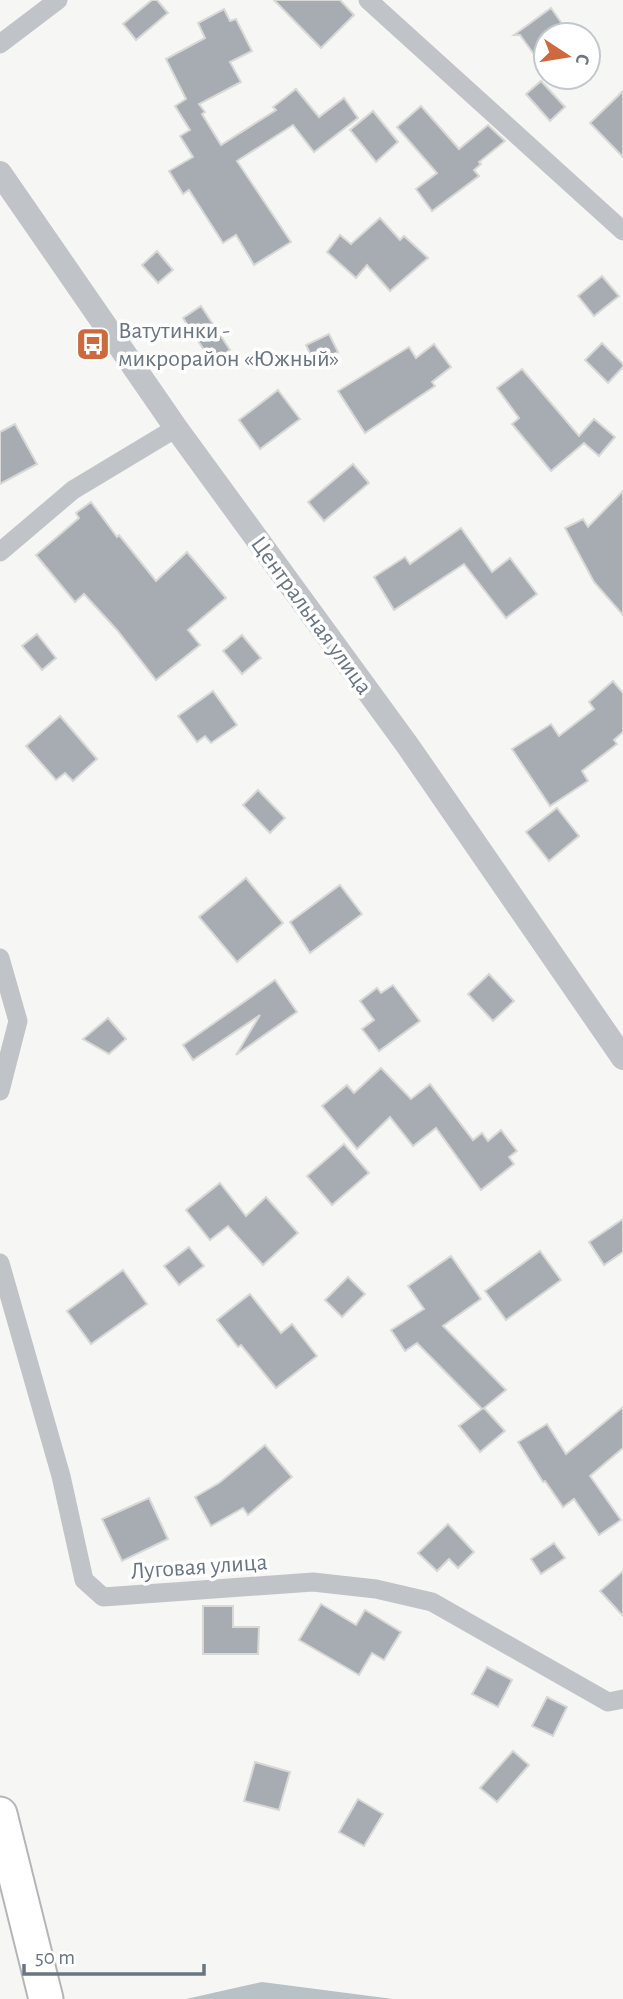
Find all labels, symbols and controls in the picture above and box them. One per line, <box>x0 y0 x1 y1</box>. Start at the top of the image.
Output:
north arrow <box>532 21 602 91</box>
text: С <box>572 52 593 66</box>
place label: Ватутинки - микрорайон «Южный» <box>118 319 339 371</box>
bus stop icon: Ватутинки - микрорайон «Южный» <box>74 325 112 363</box>
street label: Центральная улица <box>246 532 376 699</box>
street label: Луговая улица <box>130 1550 268 1584</box>
scale bar <box>24 1932 205 1976</box>
text: 50 m <box>35 1947 75 1968</box>

